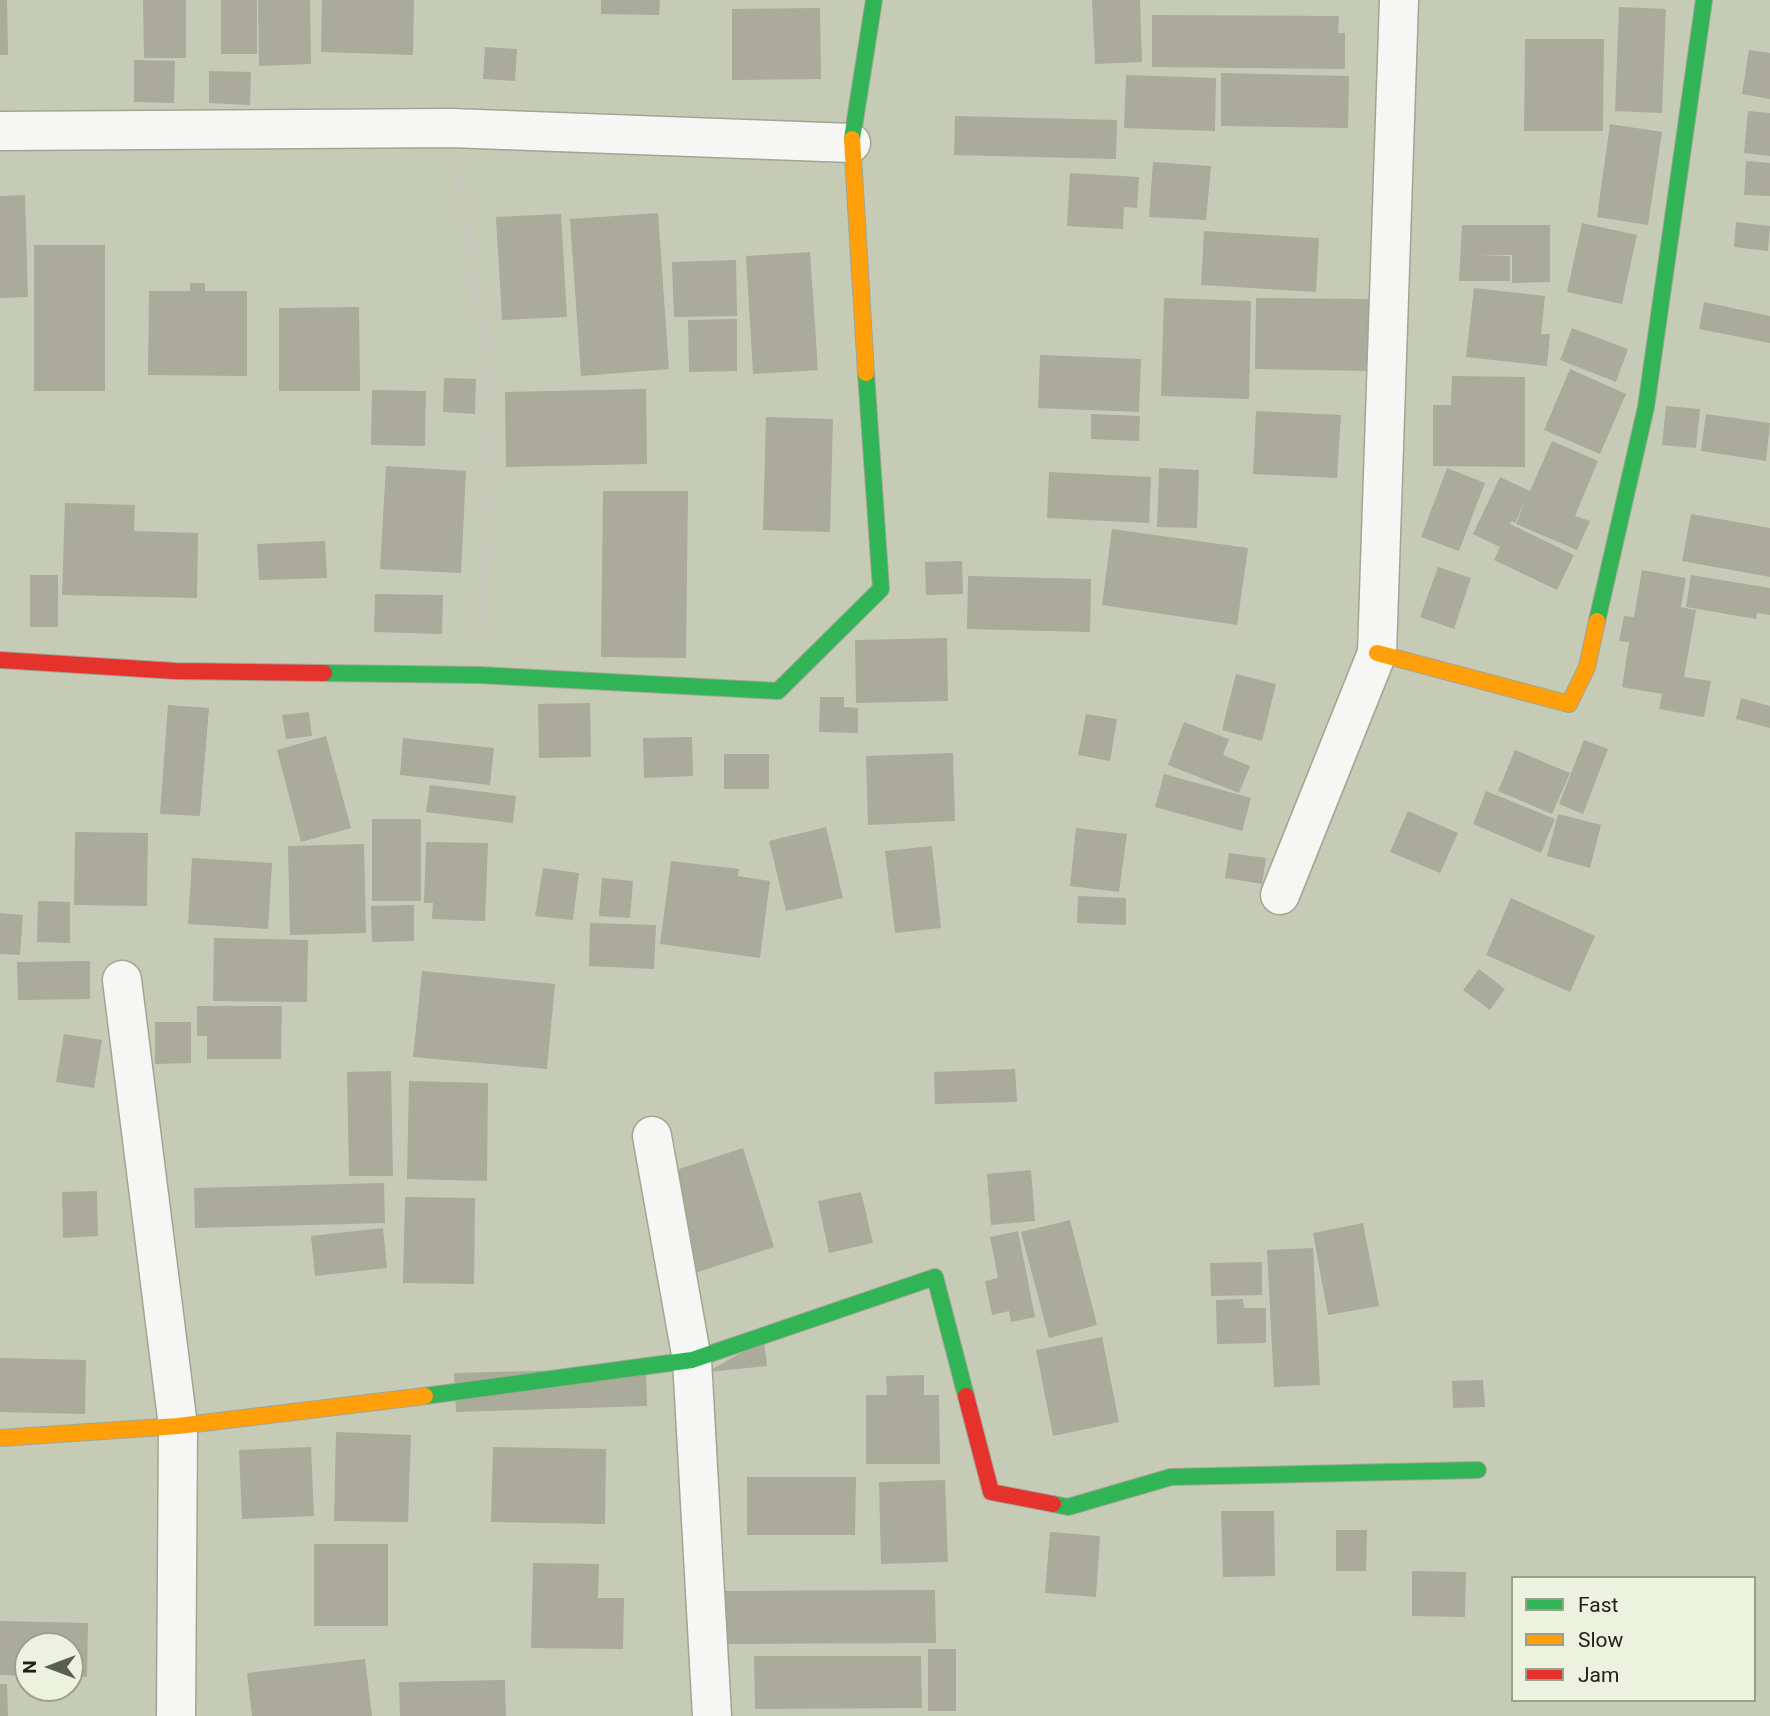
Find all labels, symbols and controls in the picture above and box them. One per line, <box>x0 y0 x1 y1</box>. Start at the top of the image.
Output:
legend <box>1511 1576 1756 1702</box>
text: Fast <box>1578 1593 1618 1617</box>
text: Slow <box>1578 1628 1623 1652</box>
north arrow <box>14 1632 84 1702</box>
text: N <box>18 1660 41 1674</box>
text: Jam <box>1578 1663 1619 1687</box>

